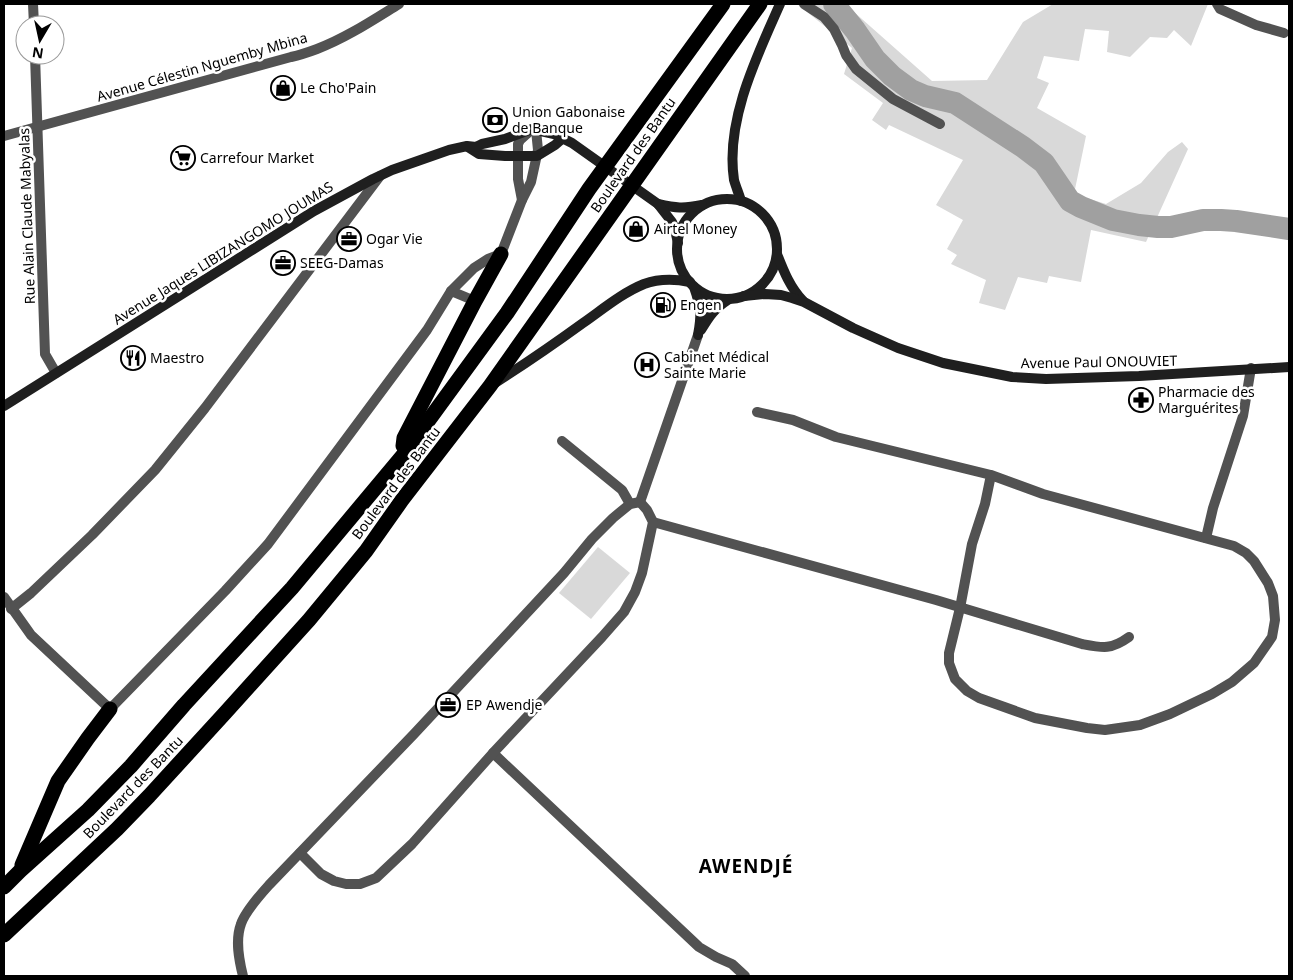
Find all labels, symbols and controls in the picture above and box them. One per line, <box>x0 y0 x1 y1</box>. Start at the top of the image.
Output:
north arrow <box>15 15 65 65</box>
street label: Avenue Célestin Nguemby Mbina <box>94 27 309 106</box>
text: N <box>31 43 45 64</box>
shop icon: Le Cho'Pain <box>270 75 296 101</box>
place label: Le Cho'Pain <box>300 78 376 97</box>
street label: Boulevard des Bantu <box>586 93 679 216</box>
place label: Union Gabonaise de Banque <box>512 102 625 137</box>
bank icon: Union Gabonaise de Banque <box>482 107 508 133</box>
street label: Rue Alain Claude Mabyalas <box>14 127 39 304</box>
supermarket icon: Carrefour Market <box>170 145 196 171</box>
place label: Carrefour Market <box>200 148 314 167</box>
street label: Avenue Jaques LIBIZANGOMO JOUMAS <box>109 176 337 329</box>
shop icon: Airtel Money <box>623 216 649 242</box>
place label: Airtel Money <box>654 219 738 238</box>
office icon: Ogar Vie <box>336 226 362 252</box>
place label: Ogar Vie <box>366 229 423 248</box>
office icon: SEEG-Damas <box>270 250 296 276</box>
place label: SEEG-Damas <box>300 253 384 272</box>
fuel station icon: Engen <box>650 292 676 318</box>
place label: Engen <box>680 295 722 314</box>
restaurant icon: Maestro <box>120 345 146 371</box>
place label: Cabinet Médical Sainte Marie <box>664 347 769 382</box>
place label: Maestro <box>150 348 204 367</box>
street label: Avenue Paul ONOUVIET <box>1021 351 1178 372</box>
hospital icon: Cabinet Médical Sainte Marie <box>634 352 660 378</box>
place label: Pharmacie des Marguérites <box>1158 382 1255 417</box>
pharmacy icon: Pharmacie des Marguérites <box>1128 387 1154 413</box>
street label: Boulevard des Bantu <box>347 423 444 543</box>
office icon: EP Awendje <box>435 692 461 718</box>
place label: EP Awendje <box>466 695 543 714</box>
street label: Boulevard des Bantu <box>78 731 187 842</box>
district label: AWENDJÉ <box>699 853 793 879</box>

